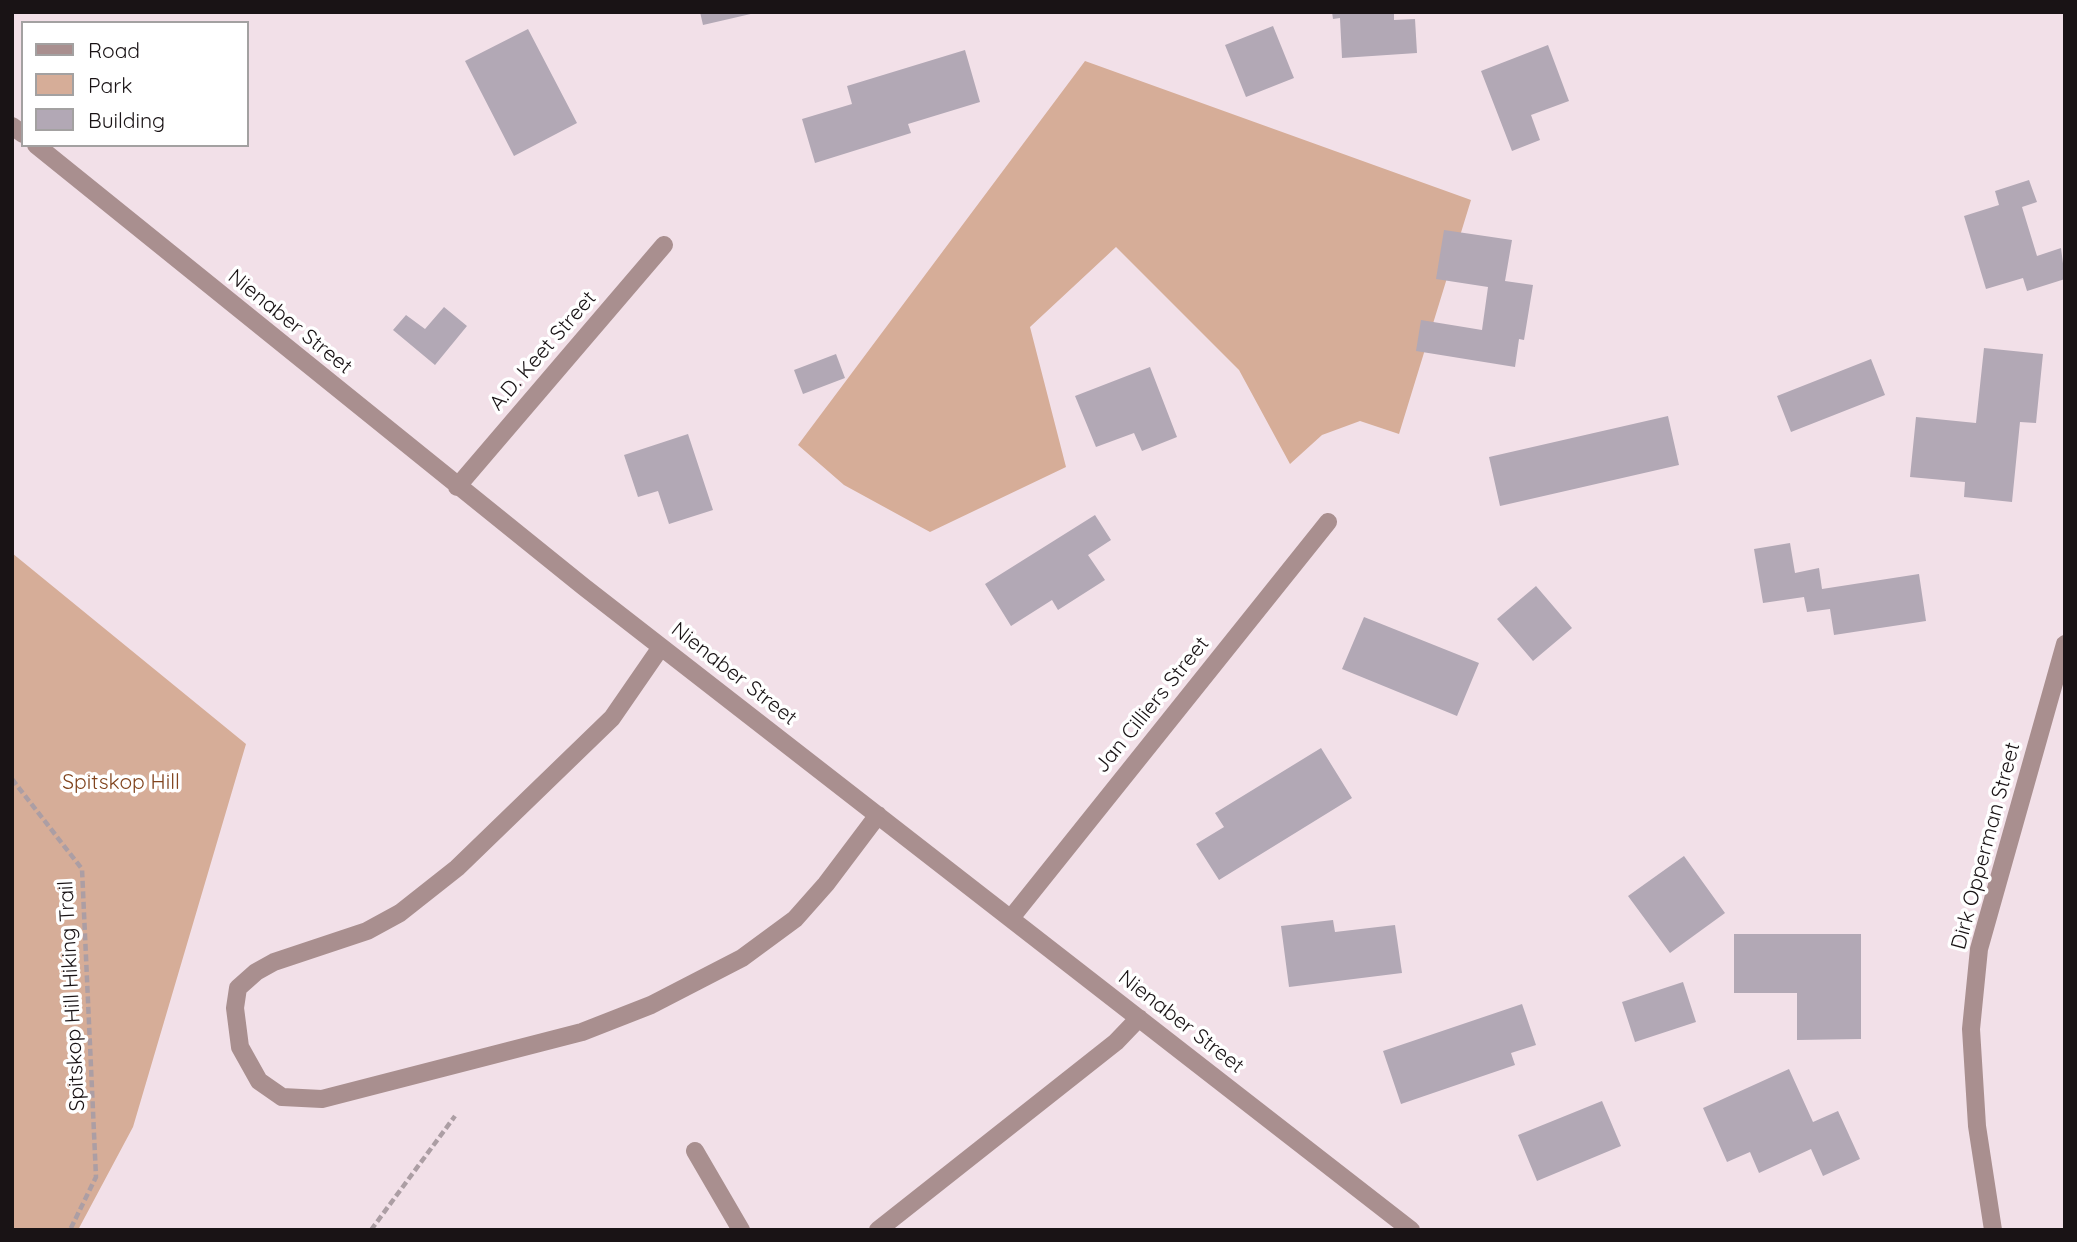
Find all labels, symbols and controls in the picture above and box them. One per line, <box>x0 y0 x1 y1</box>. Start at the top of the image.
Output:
legend <box>21 21 248 147</box>
text: Road <box>88 37 140 63</box>
text: Park <box>88 72 132 98</box>
text: Building <box>88 107 165 133</box>
street label: Nienaber Street <box>223 264 357 380</box>
street label: A.D. Keet Street <box>484 286 602 416</box>
street label: Nienaber Street <box>666 617 802 731</box>
street label: Jan Cilliers Street <box>1089 632 1215 778</box>
street label: Dirk Opperman Street <box>1946 740 2026 952</box>
park label: Spitskop Hill <box>62 770 180 796</box>
street label: Spitskop Hill Hiking Trail <box>53 880 91 1112</box>
street label: Nienaber Street <box>1113 965 1249 1079</box>

